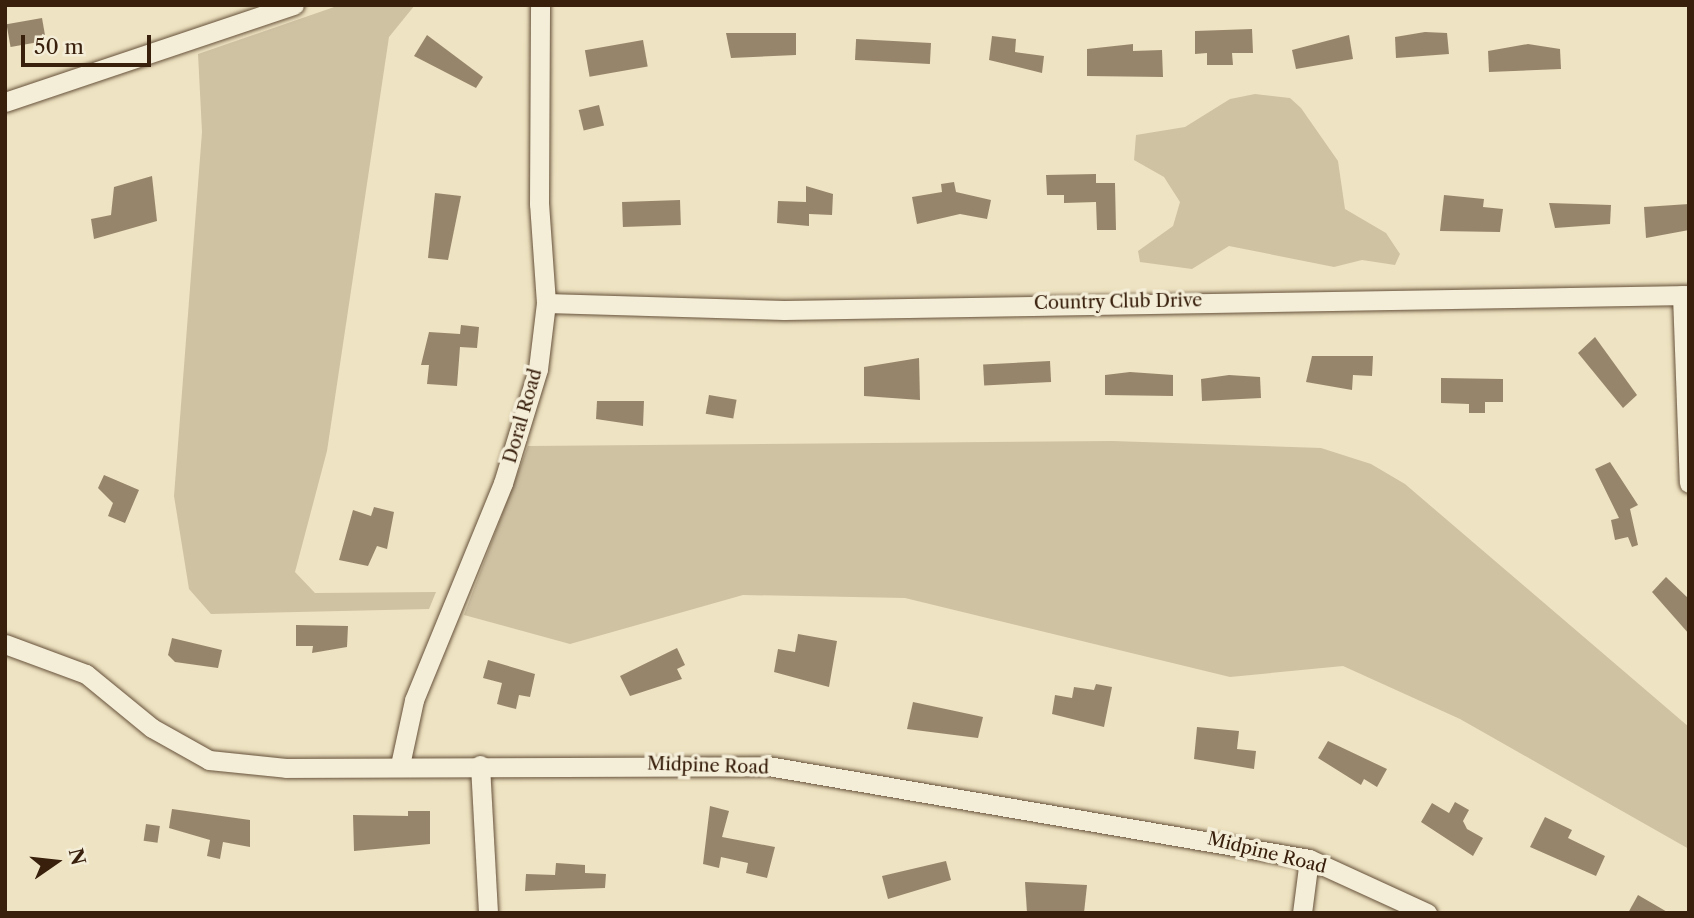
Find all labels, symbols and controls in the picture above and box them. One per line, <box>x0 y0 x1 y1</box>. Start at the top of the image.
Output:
scale bar <box>24 21 154 65</box>
text: 50 m <box>34 34 84 59</box>
street label: Country Club Drive <box>1033 290 1203 314</box>
street label: Doral Road <box>499 366 547 466</box>
street label: Midpine Road <box>647 753 769 779</box>
north arrow <box>21 827 91 897</box>
street label: Midpine Road <box>1205 828 1329 878</box>
text: N <box>64 846 90 868</box>

